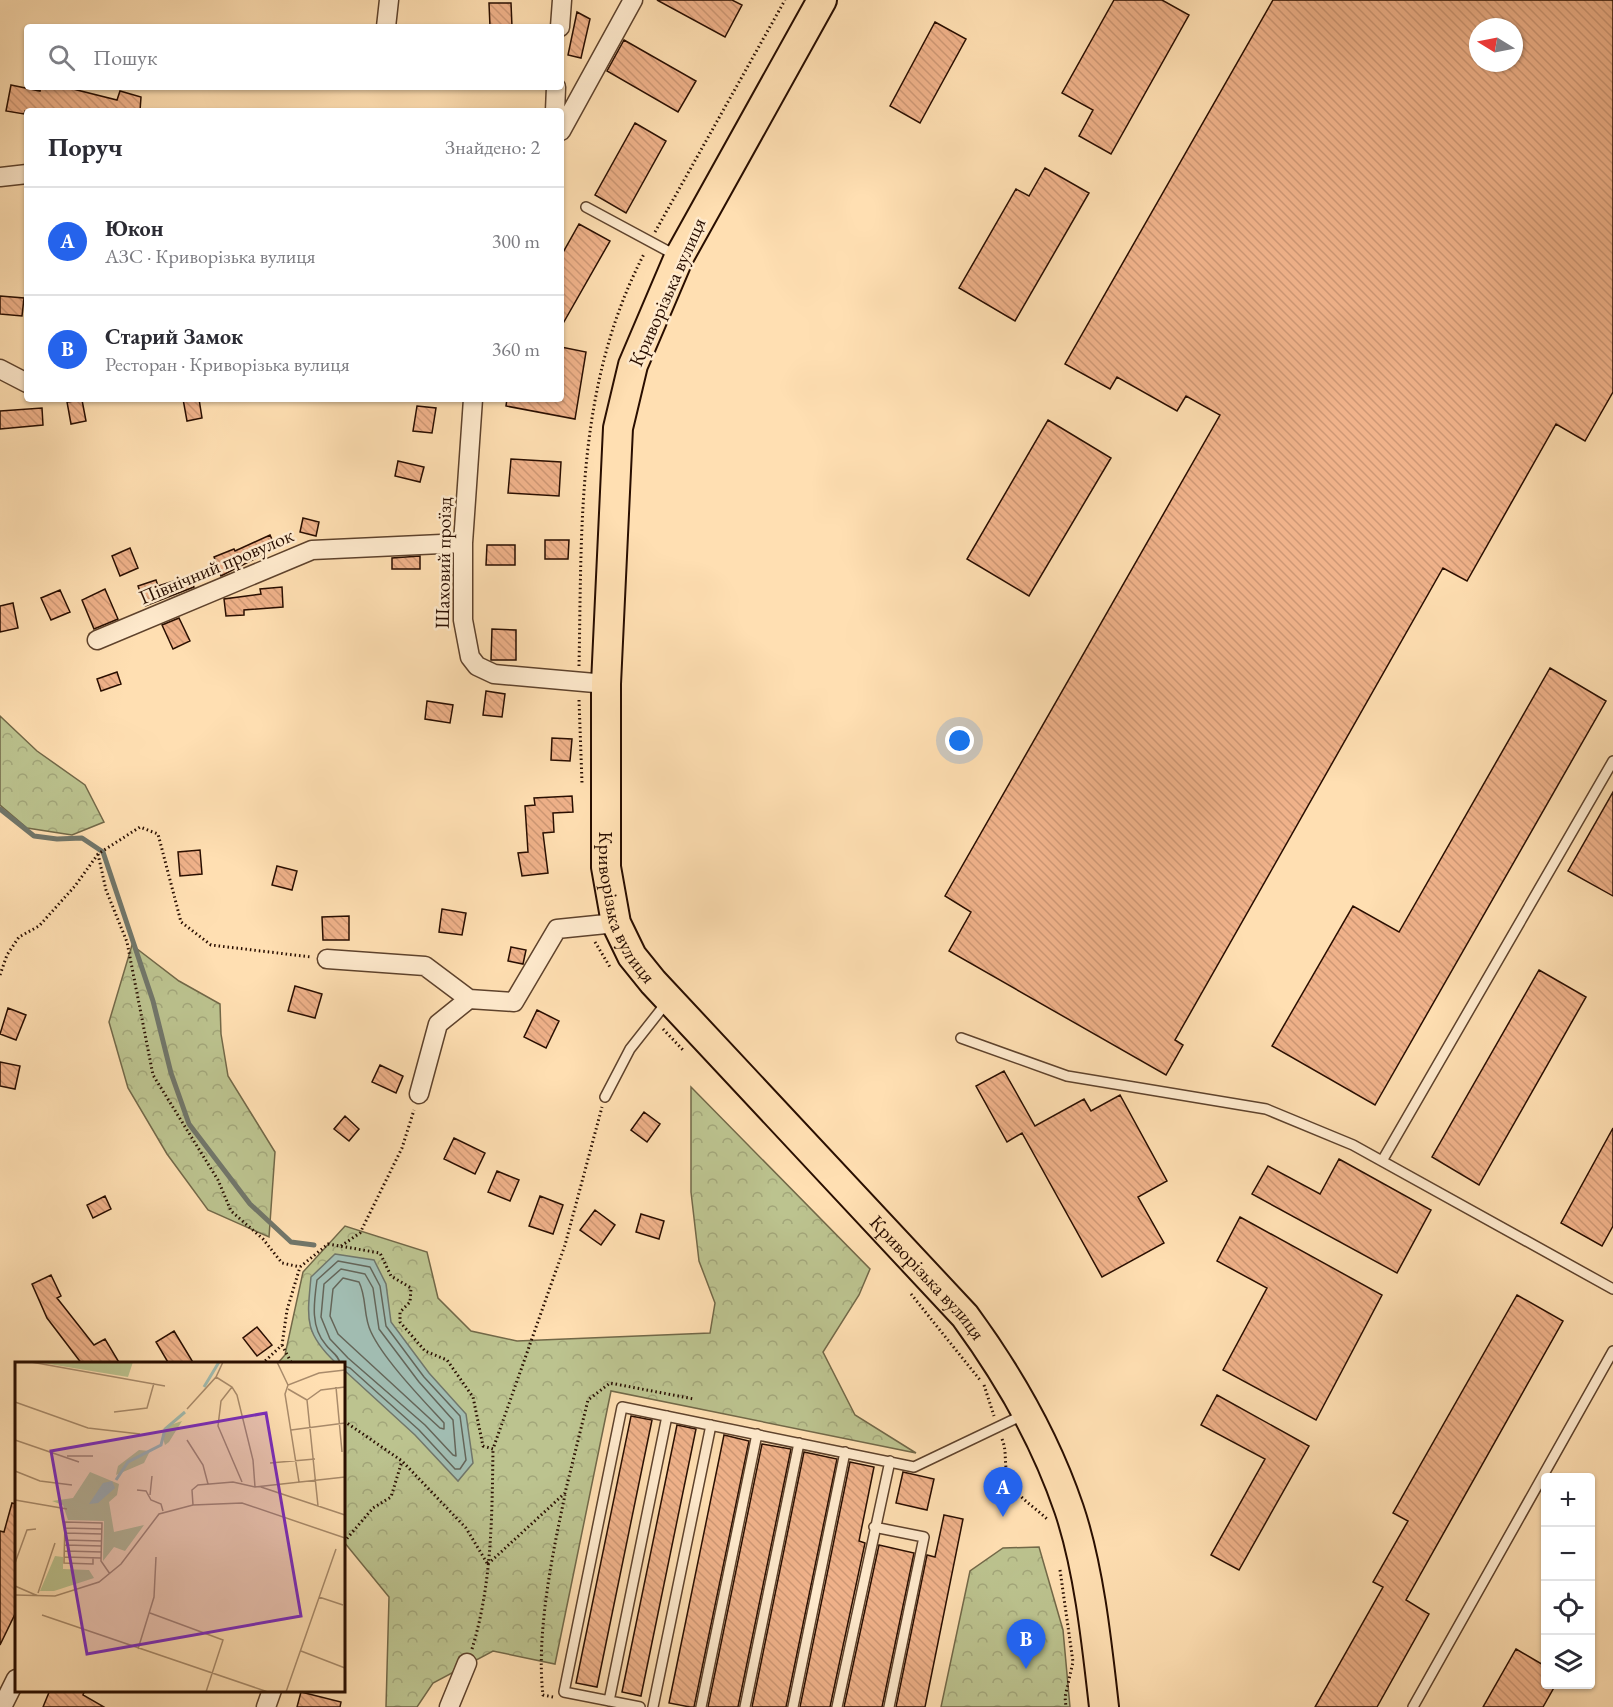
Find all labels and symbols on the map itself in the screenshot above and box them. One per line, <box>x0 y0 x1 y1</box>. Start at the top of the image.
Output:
north arrow <box>1469 18 1523 72</box>
street label: Криворізька вулиця <box>623 213 712 371</box>
street label: Шаховий проїзд <box>429 497 457 629</box>
street label: Північний провулок <box>135 522 298 610</box>
your location <box>945 726 974 755</box>
street label: Криворізька вулиця <box>593 831 662 988</box>
street label: Криворізька вулиця <box>864 1209 991 1345</box>
inset map <box>15 1362 345 1692</box>
pin: A <box>984 1468 1022 1517</box>
pin: B <box>1006 1620 1046 1669</box>

